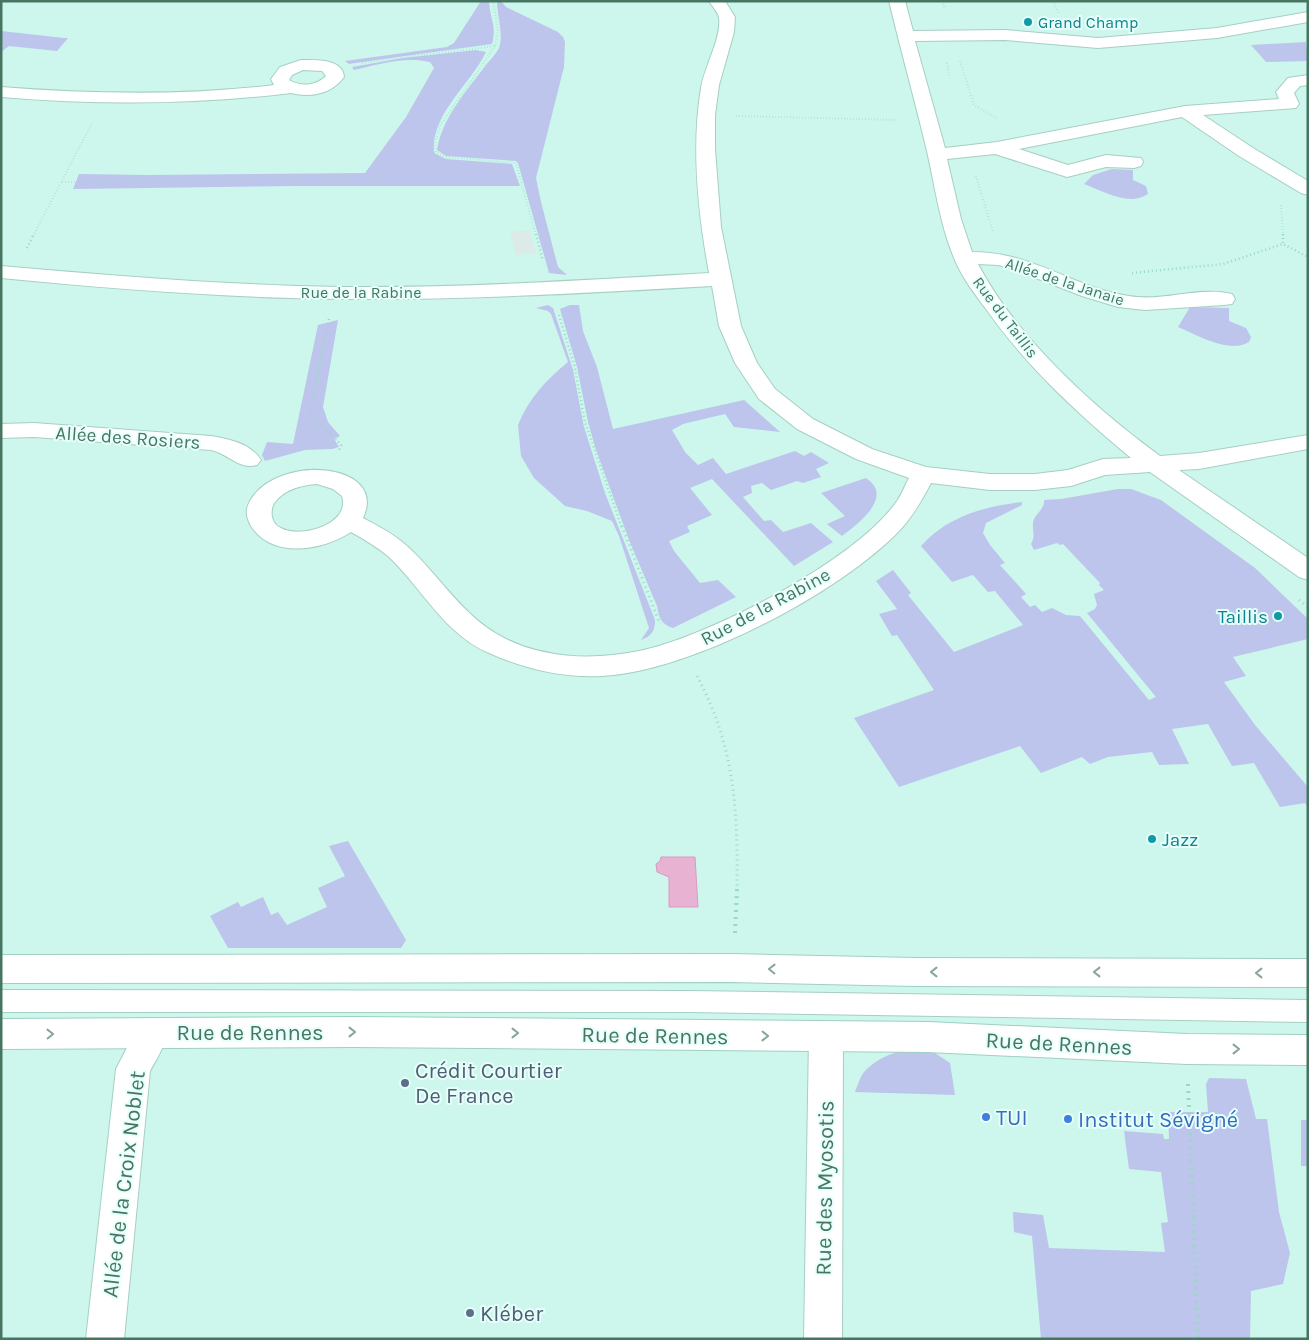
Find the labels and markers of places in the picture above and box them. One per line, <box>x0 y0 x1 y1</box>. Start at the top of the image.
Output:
place label: Grand Champ <box>1038 13 1138 32</box>
marker: Grand Champ <box>1022 16 1034 28</box>
place label: Taillis <box>1218 606 1268 628</box>
marker: Taillis <box>1272 610 1284 622</box>
place label: Jazz <box>1162 829 1198 851</box>
marker: Jazz <box>1146 833 1158 845</box>
place label: Crédit Courtier De France <box>415 1058 562 1109</box>
marker: Crédit Courtier De France <box>399 1077 411 1089</box>
place label: TUI <box>996 1105 1028 1131</box>
place label: Institut Sévigné <box>1078 1107 1238 1133</box>
marker: TUI <box>980 1111 992 1123</box>
marker: Institut Sévigné <box>1062 1113 1074 1125</box>
place label: Kléber <box>480 1301 543 1327</box>
marker: Kléber <box>464 1307 476 1319</box>

